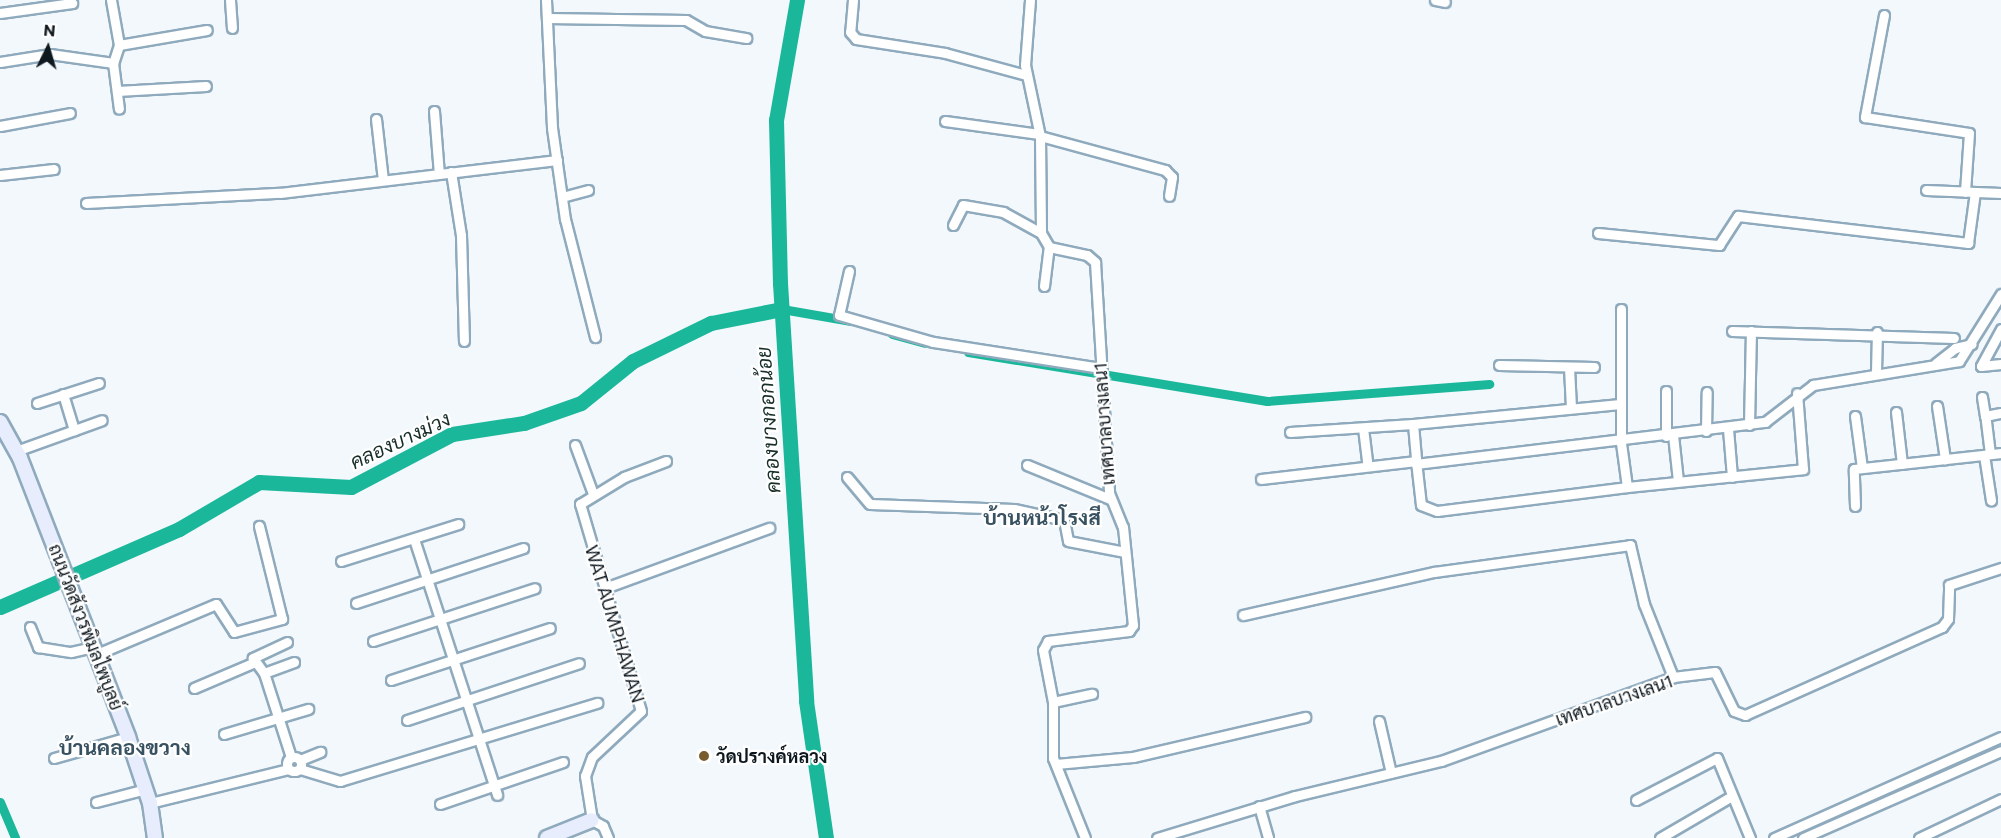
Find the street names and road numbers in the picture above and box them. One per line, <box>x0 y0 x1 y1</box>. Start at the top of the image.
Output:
street label: เทศบาลบางเลน1 <box>1089 362 1119 486</box>
street label: ถนนวัดสังวรพิมลไพบูลย์ <box>44 541 128 713</box>
street label: WAT AUMPHAWAN <box>581 542 649 706</box>
street label: เทศบาลบางเลน1 <box>1552 670 1676 730</box>

